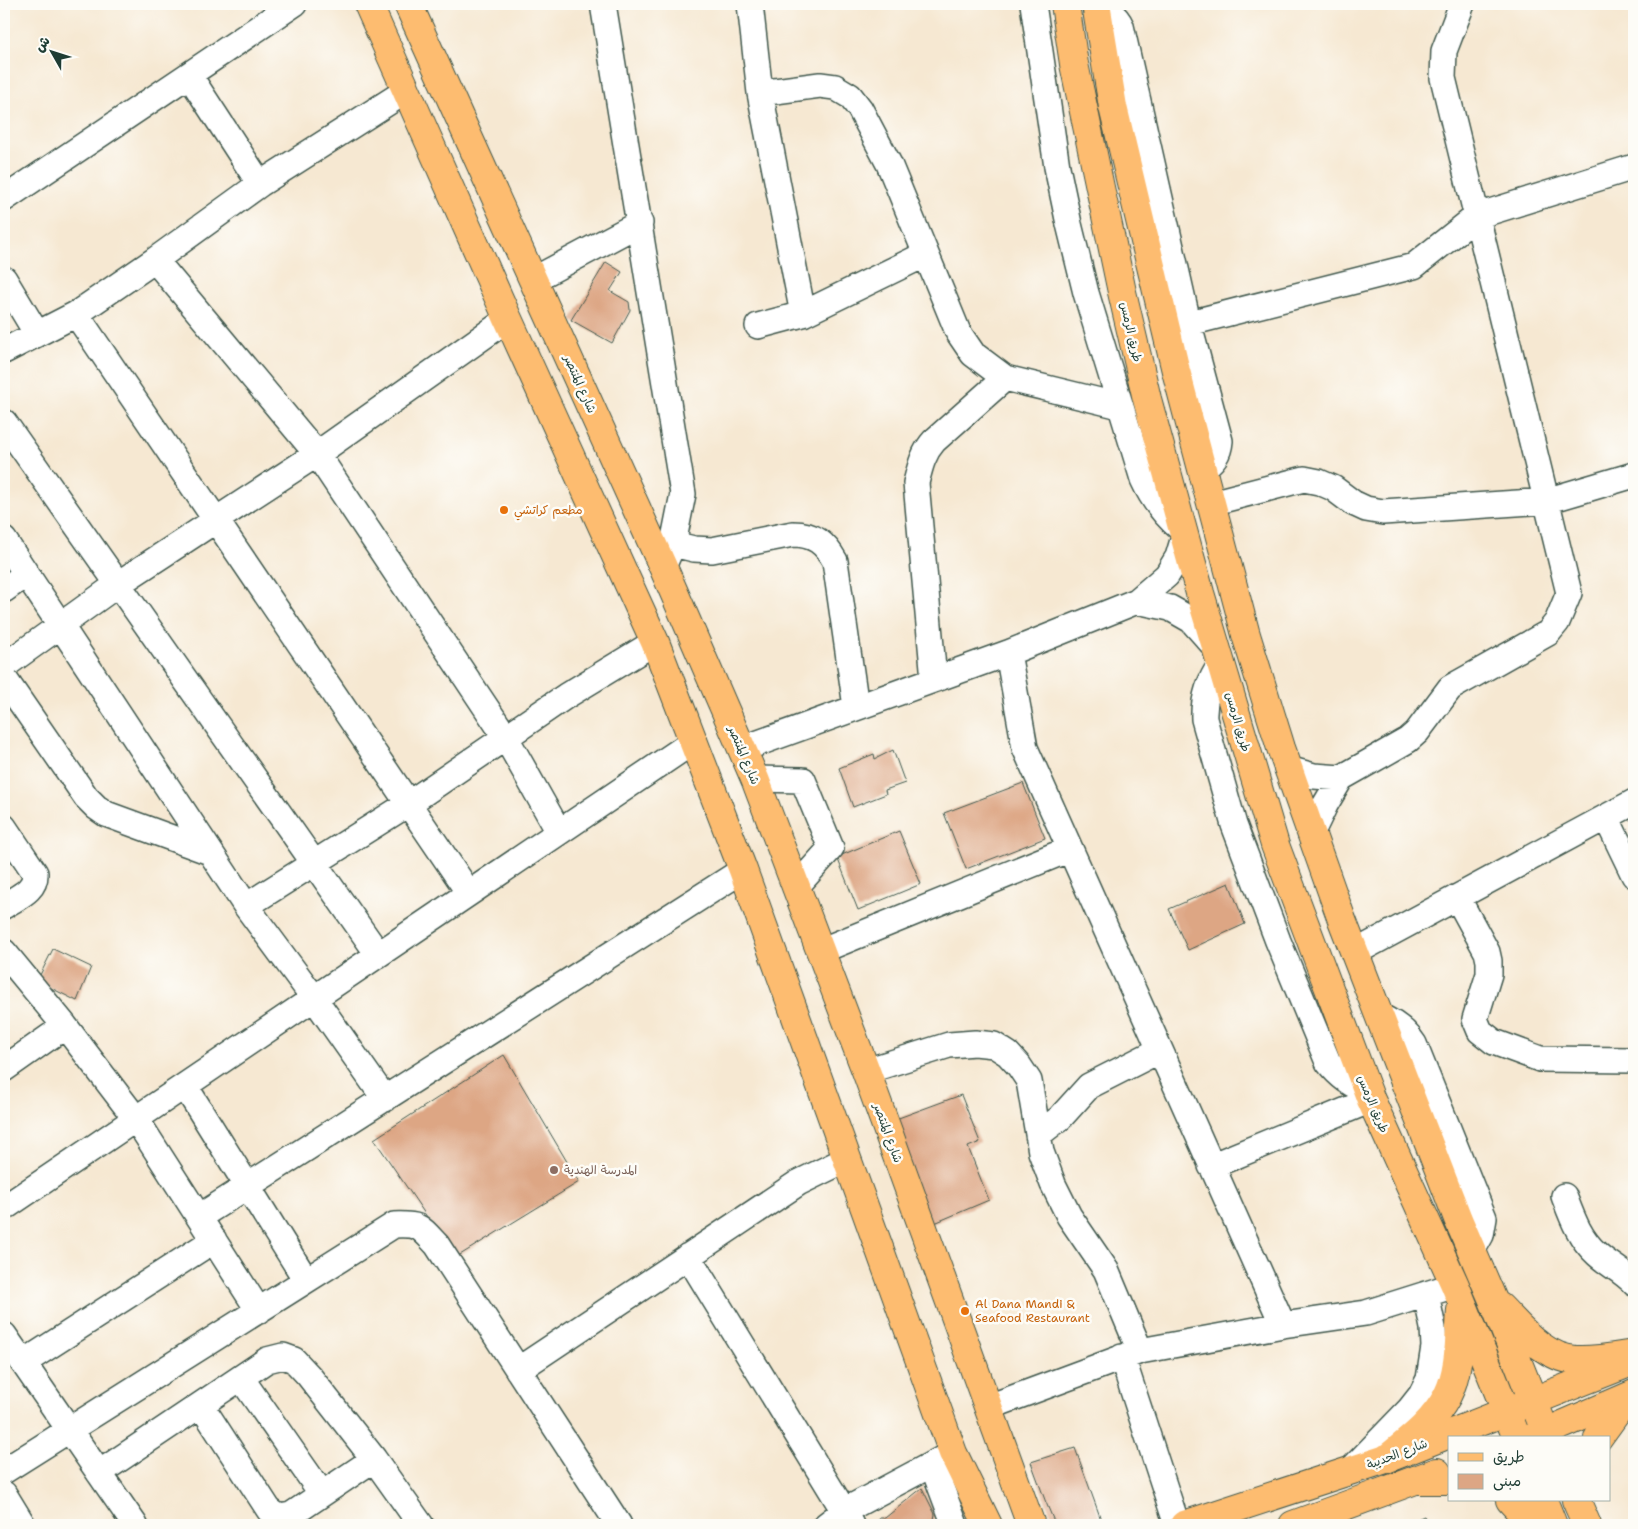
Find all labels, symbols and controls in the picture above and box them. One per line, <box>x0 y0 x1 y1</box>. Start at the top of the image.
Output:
north arrow <box>28 28 78 78</box>
text: ش <box>30 32 54 55</box>
street label: طريق الرمس <box>1116 300 1146 364</box>
street label: شارع المنتصر <box>559 351 600 416</box>
place label: مطعم كراتشي <box>514 502 583 521</box>
marker: مطعم كراتشي <box>498 504 510 516</box>
street label: طريق الرمس <box>1222 690 1254 754</box>
street label: شارع المنتصر <box>723 722 764 787</box>
street label: طريق الرمس <box>1354 1073 1392 1135</box>
street label: شارع المنتصر <box>869 1100 906 1165</box>
place label: المدرسة الهندية <box>564 1162 637 1178</box>
marker: المدرسة الهندية <box>548 1164 560 1176</box>
place label: Al Dana Mandi & Seafood Restaurant <box>975 1296 1090 1326</box>
marker: Al Dana Mandi & Seafood Restaurant <box>959 1305 971 1317</box>
street label: شارع الحديبة <box>1364 1435 1430 1474</box>
legend <box>1448 1436 1610 1502</box>
text: طريق <box>1493 1447 1525 1467</box>
text: مبنى <box>1493 1471 1521 1491</box>

